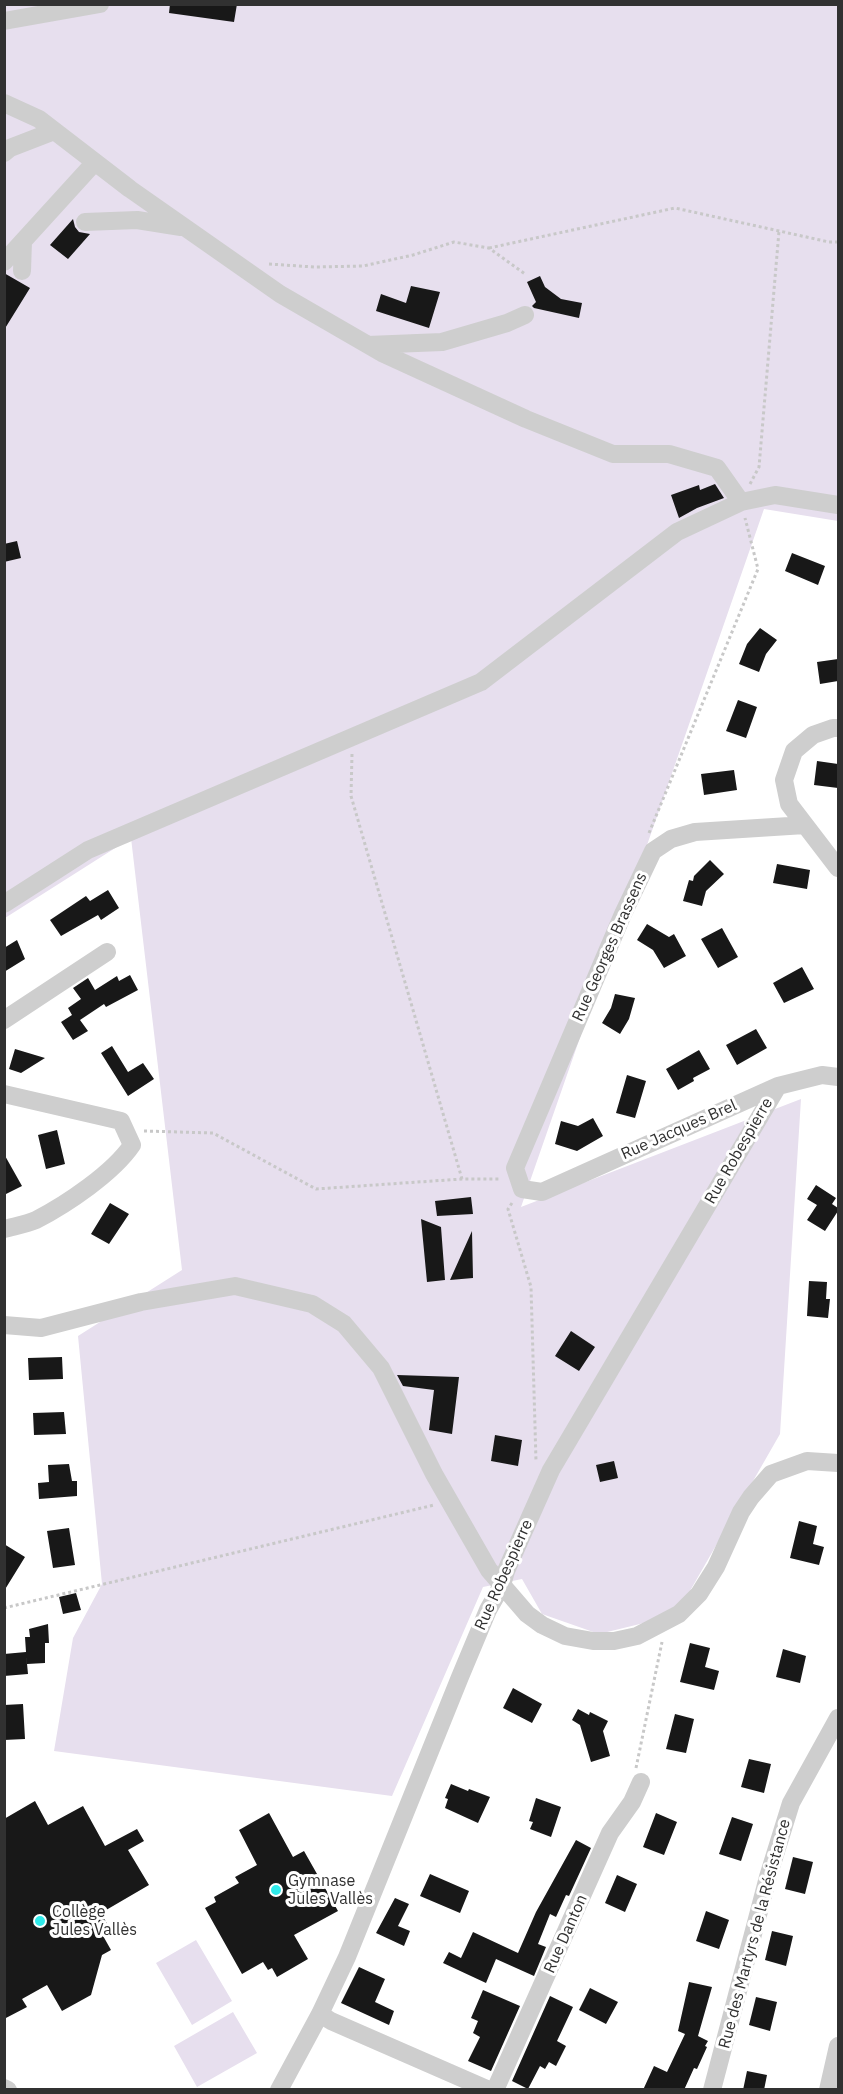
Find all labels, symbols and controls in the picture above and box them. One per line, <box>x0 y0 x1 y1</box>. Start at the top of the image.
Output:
street label: Rue Georges Brassens <box>569 870 651 1024</box>
street label: Rue Robespierre <box>701 1095 777 1207</box>
street label: Rue Jacques Brel <box>618 1096 740 1164</box>
street label: Rue Robespierre <box>471 1517 537 1633</box>
street label: Rue des Martyrs de la Résistance <box>715 1817 795 2051</box>
place label: Gymnase Jules Vallès <box>288 1871 373 1909</box>
marker: Gymnase Jules Vallès <box>269 1883 283 1897</box>
street label: Rue Danton <box>540 1892 592 1976</box>
place label: Collège Jules Vallès <box>52 1902 137 1940</box>
marker: Collège Jules Vallès <box>33 1914 47 1928</box>

